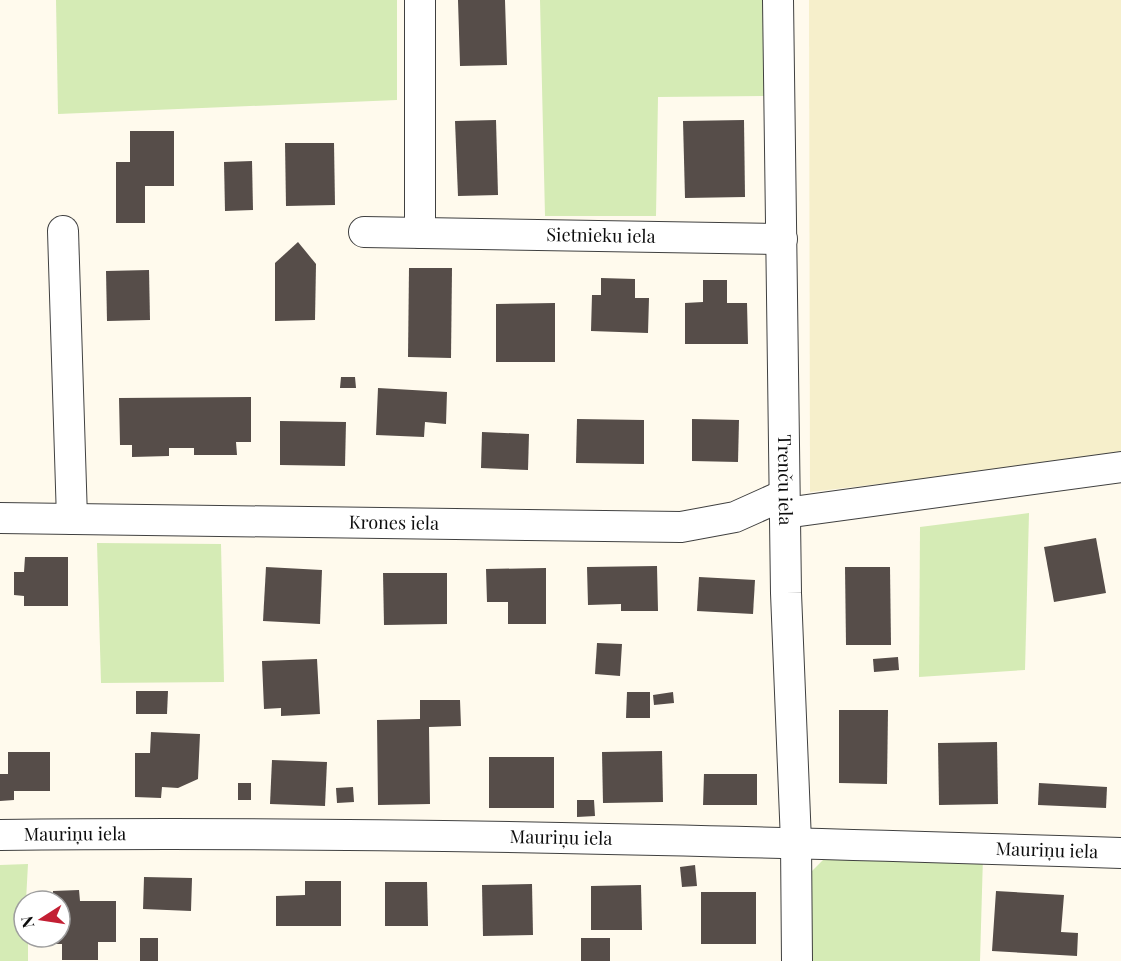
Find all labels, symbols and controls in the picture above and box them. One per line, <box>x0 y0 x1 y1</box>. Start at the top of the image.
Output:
street label: Sietnieku iela <box>546 222 656 248</box>
street label: Trenču iela <box>773 434 798 526</box>
street label: Krones iela <box>349 510 439 535</box>
street label: Mauriņu iela <box>24 821 126 846</box>
street label: Mauriņu iela <box>510 824 613 850</box>
street label: Mauriņu iela <box>995 836 1099 863</box>
north arrow <box>12 889 72 949</box>
text: N <box>15 914 38 930</box>

